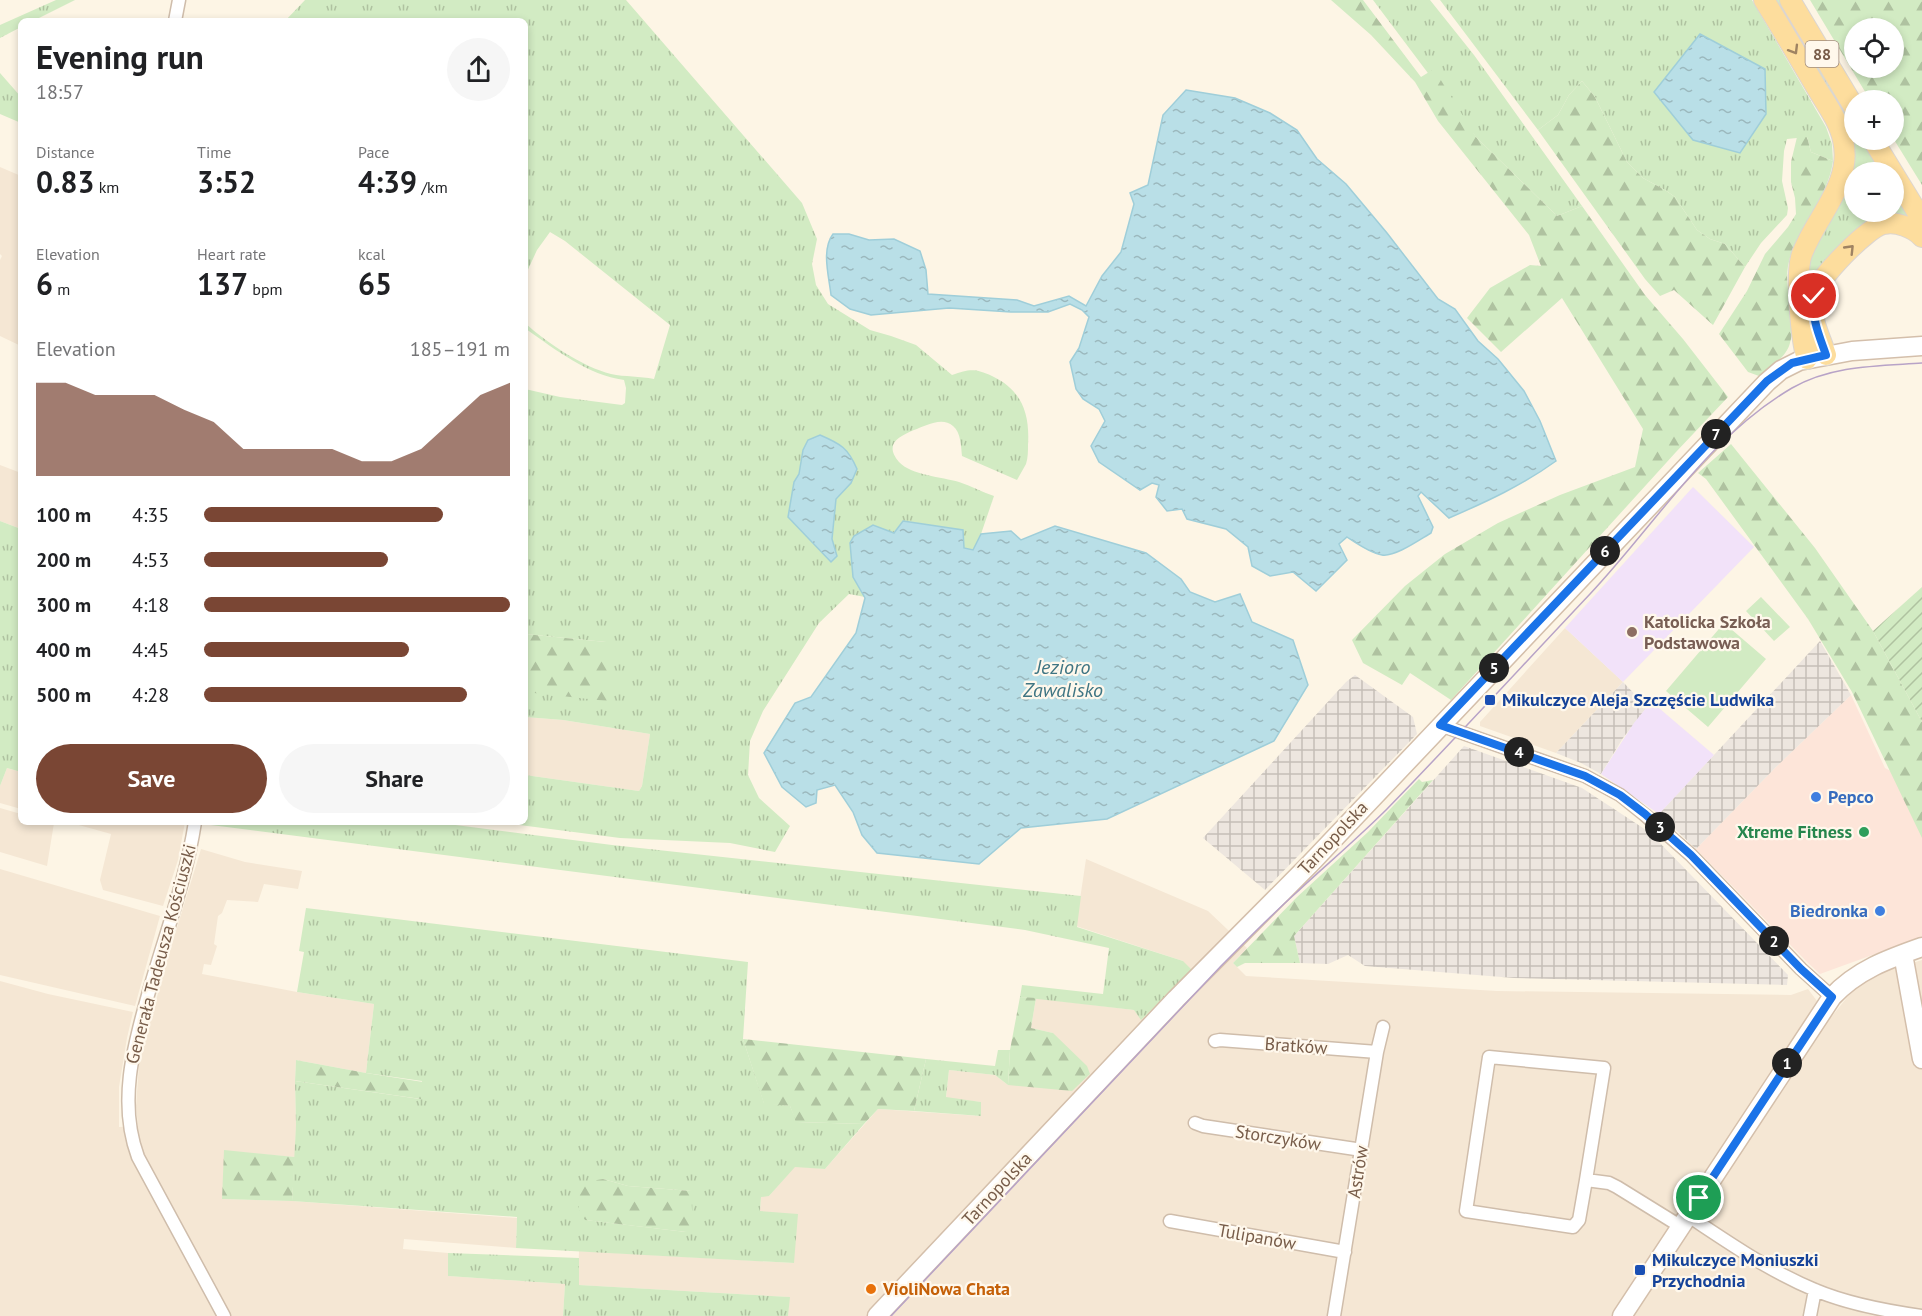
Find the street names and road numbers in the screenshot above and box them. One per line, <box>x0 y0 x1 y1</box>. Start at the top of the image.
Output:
road number: 88 <box>1806 41 1838 67</box>
street label: Tarnopolska <box>1293 796 1373 879</box>
street label: Generała Tadeusza Kościuszki <box>120 841 201 1066</box>
street label: Bratków <box>1264 1032 1329 1059</box>
street label: Storczyków <box>1234 1119 1323 1156</box>
street label: Astrów <box>1342 1143 1373 1200</box>
street label: Tarnopolska <box>957 1147 1037 1230</box>
street label: Tulipanów <box>1216 1218 1299 1255</box>

